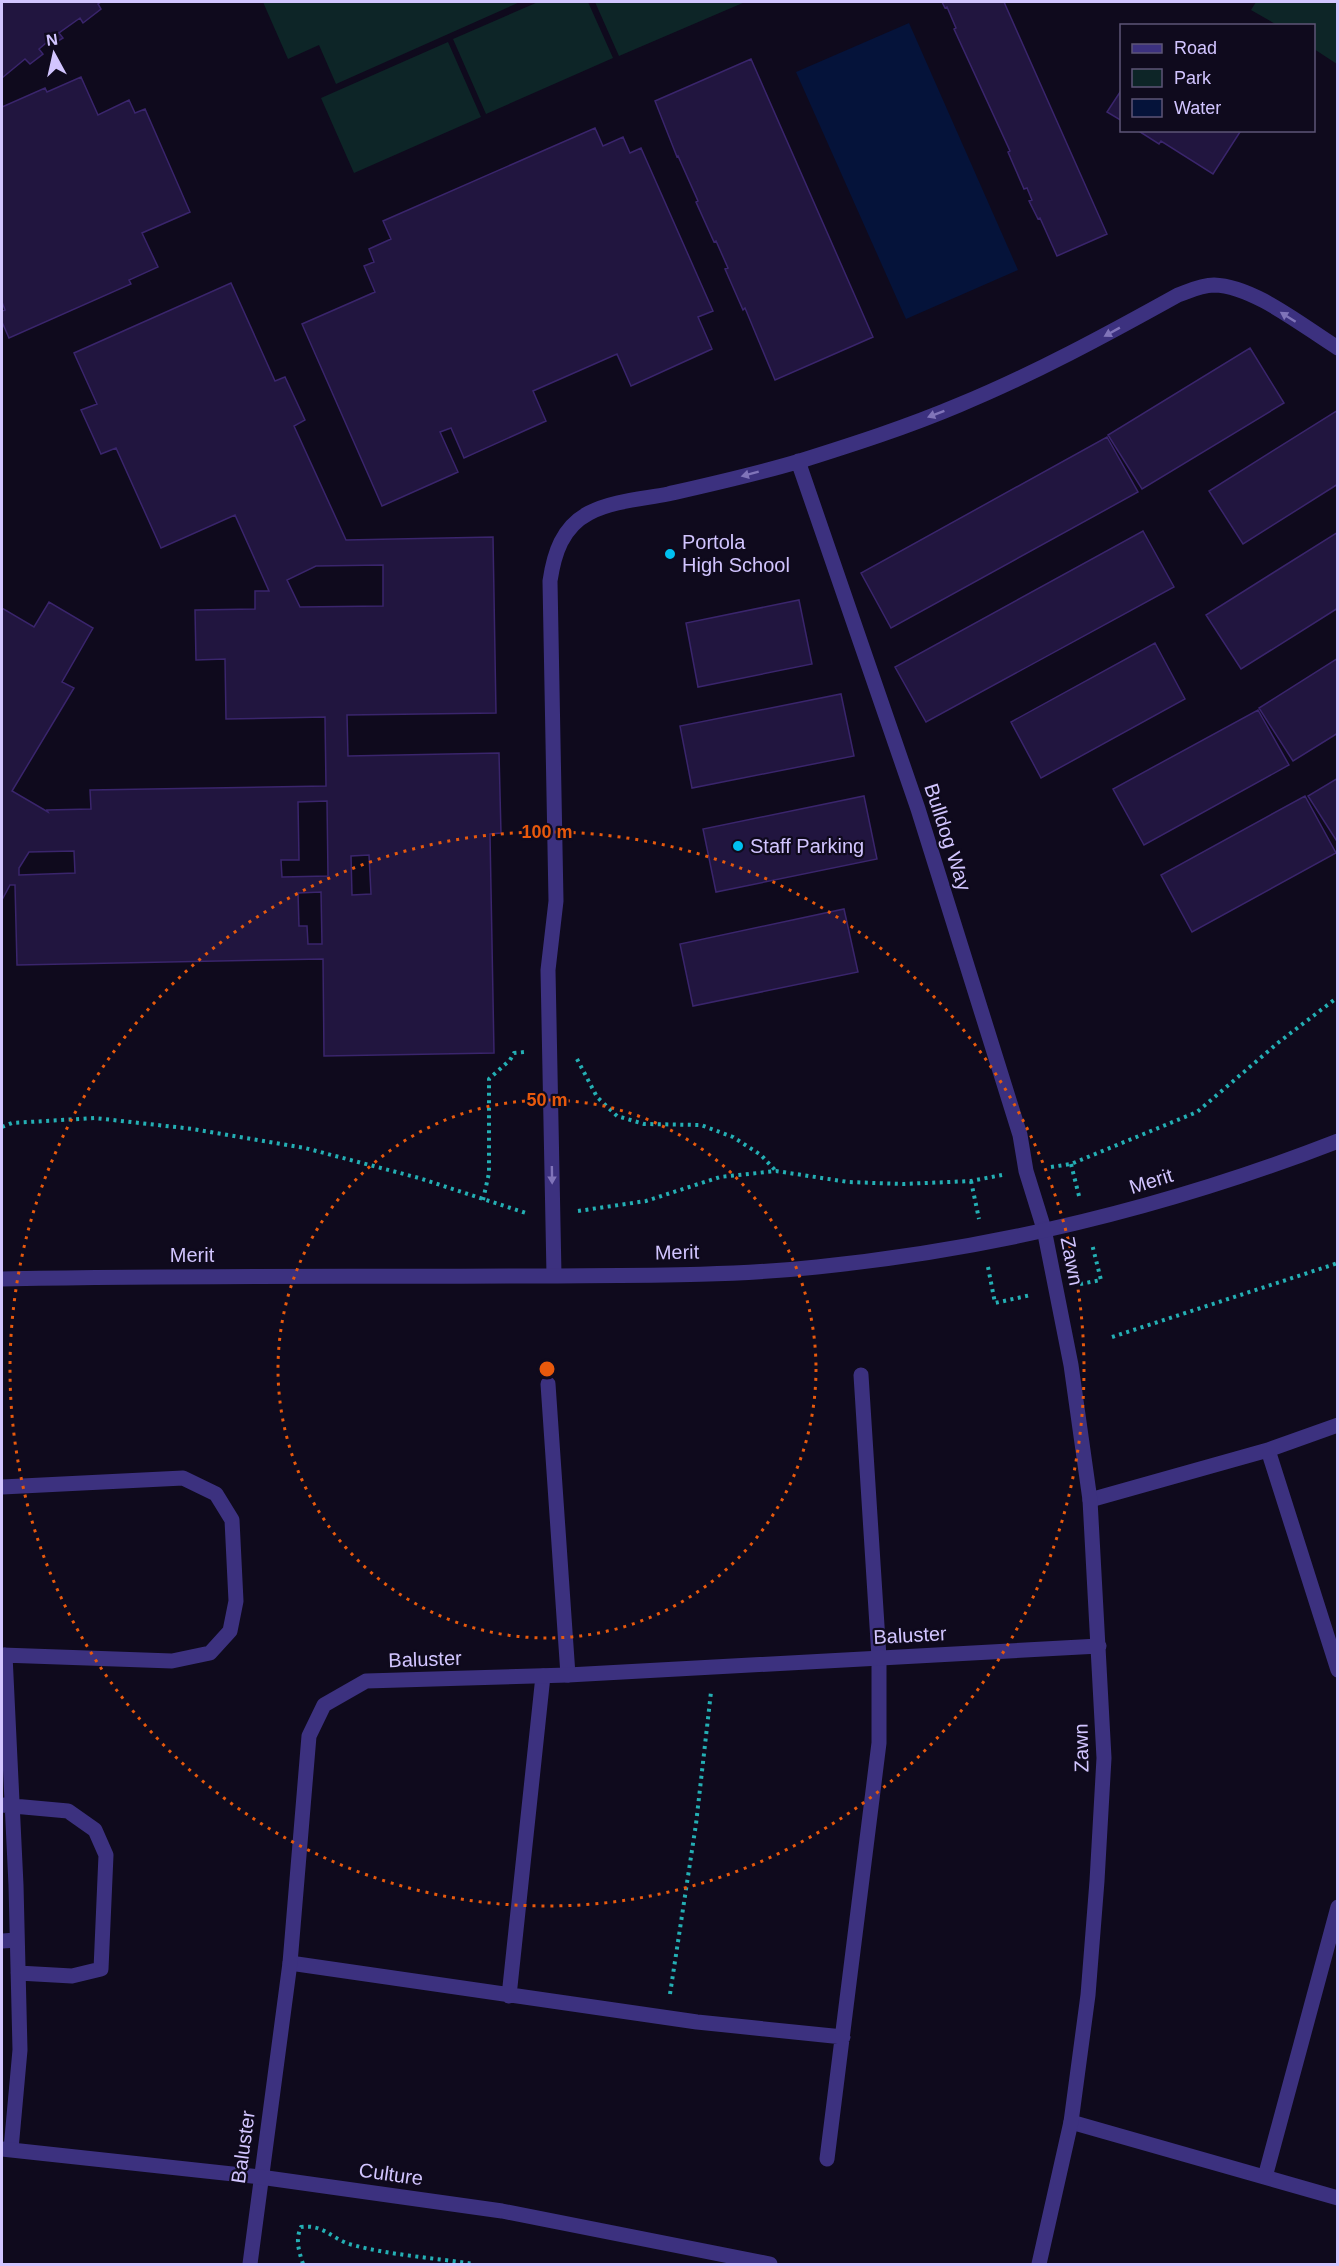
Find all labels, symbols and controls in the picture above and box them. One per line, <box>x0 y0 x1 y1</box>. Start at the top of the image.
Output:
north arrow <box>24 24 84 84</box>
legend <box>1120 24 1315 132</box>
text: N <box>45 30 59 49</box>
text: Road <box>1174 38 1217 58</box>
text: Park <box>1174 68 1212 88</box>
text: Water <box>1174 98 1221 118</box>
one-way arrow <box>1280 312 1296 323</box>
one-way arrow <box>1103 327 1120 337</box>
one-way arrow <box>926 410 944 420</box>
one-way arrow <box>741 469 759 479</box>
place label: Portola High School <box>682 531 790 576</box>
marker: Portola High School <box>663 547 677 561</box>
street label: Bulldog Way <box>920 781 976 893</box>
text: 100 m <box>521 822 573 842</box>
place label: Staff Parking <box>750 835 864 857</box>
marker: Staff Parking <box>731 839 745 853</box>
text: 50 m <box>526 1090 568 1110</box>
street label: Merit <box>1127 1164 1176 1198</box>
one-way arrow <box>547 1166 557 1185</box>
street label: Zawn <box>1057 1235 1087 1287</box>
street label: Merit <box>655 1241 700 1263</box>
street label: Merit <box>170 1244 215 1266</box>
centre of rings <box>537 1359 557 1379</box>
street label: Baluster <box>873 1622 948 1648</box>
street label: Baluster <box>388 1647 462 1671</box>
street label: Zawn <box>1070 1723 1092 1773</box>
street label: Baluster <box>227 2109 259 2185</box>
street label: Culture <box>358 2159 424 2189</box>

